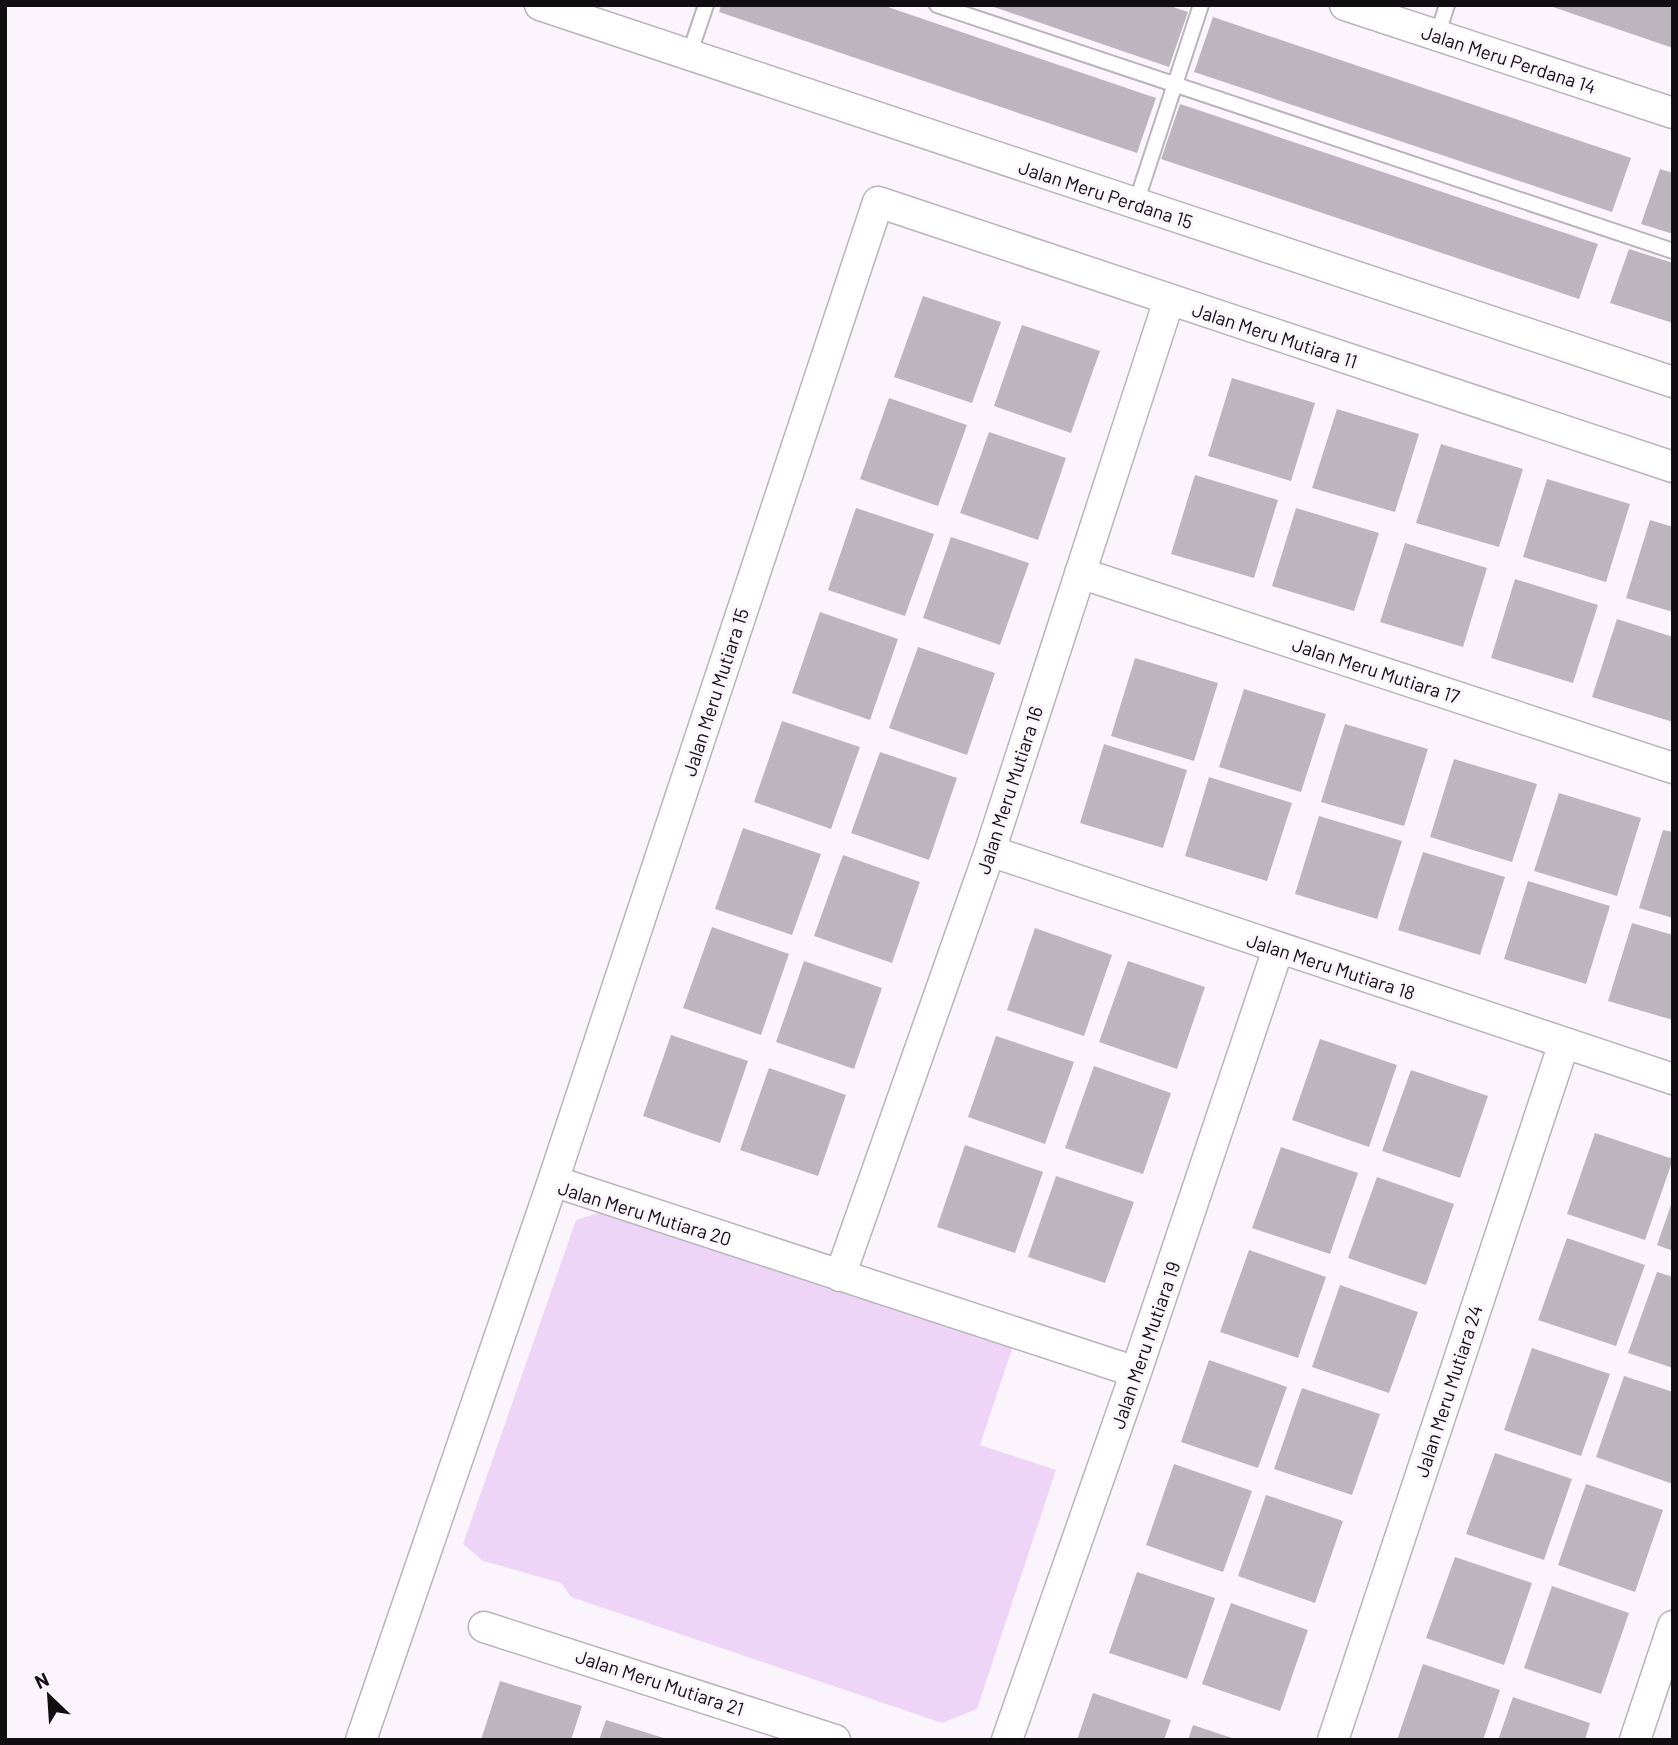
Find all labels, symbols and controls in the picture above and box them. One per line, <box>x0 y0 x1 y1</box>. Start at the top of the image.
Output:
street label: Jalan Meru Perdana 14 <box>1419 20 1599 98</box>
street label: Jalan Meru Perdana 15 <box>1016 155 1196 233</box>
street label: Jalan Meru Mutiara 11 <box>1189 297 1361 373</box>
street label: Jalan Meru Mutiara 15 <box>677 605 753 779</box>
street label: Jalan Meru Mutiara 17 <box>1289 632 1463 708</box>
street label: Jalan Meru Mutiara 16 <box>971 703 1047 877</box>
street label: Jalan Meru Mutiara 18 <box>1244 928 1418 1004</box>
street label: Jalan Meru Mutiara 20 <box>556 1176 734 1250</box>
street label: Jalan Meru Mutiara 19 <box>1106 1258 1184 1432</box>
street label: Jalan Meru Mutiara 24 <box>1409 1302 1487 1480</box>
street label: Jalan Meru Mutiara 21 <box>573 1644 747 1720</box>
north arrow <box>14 1661 84 1731</box>
text: N <box>31 1667 52 1693</box>

